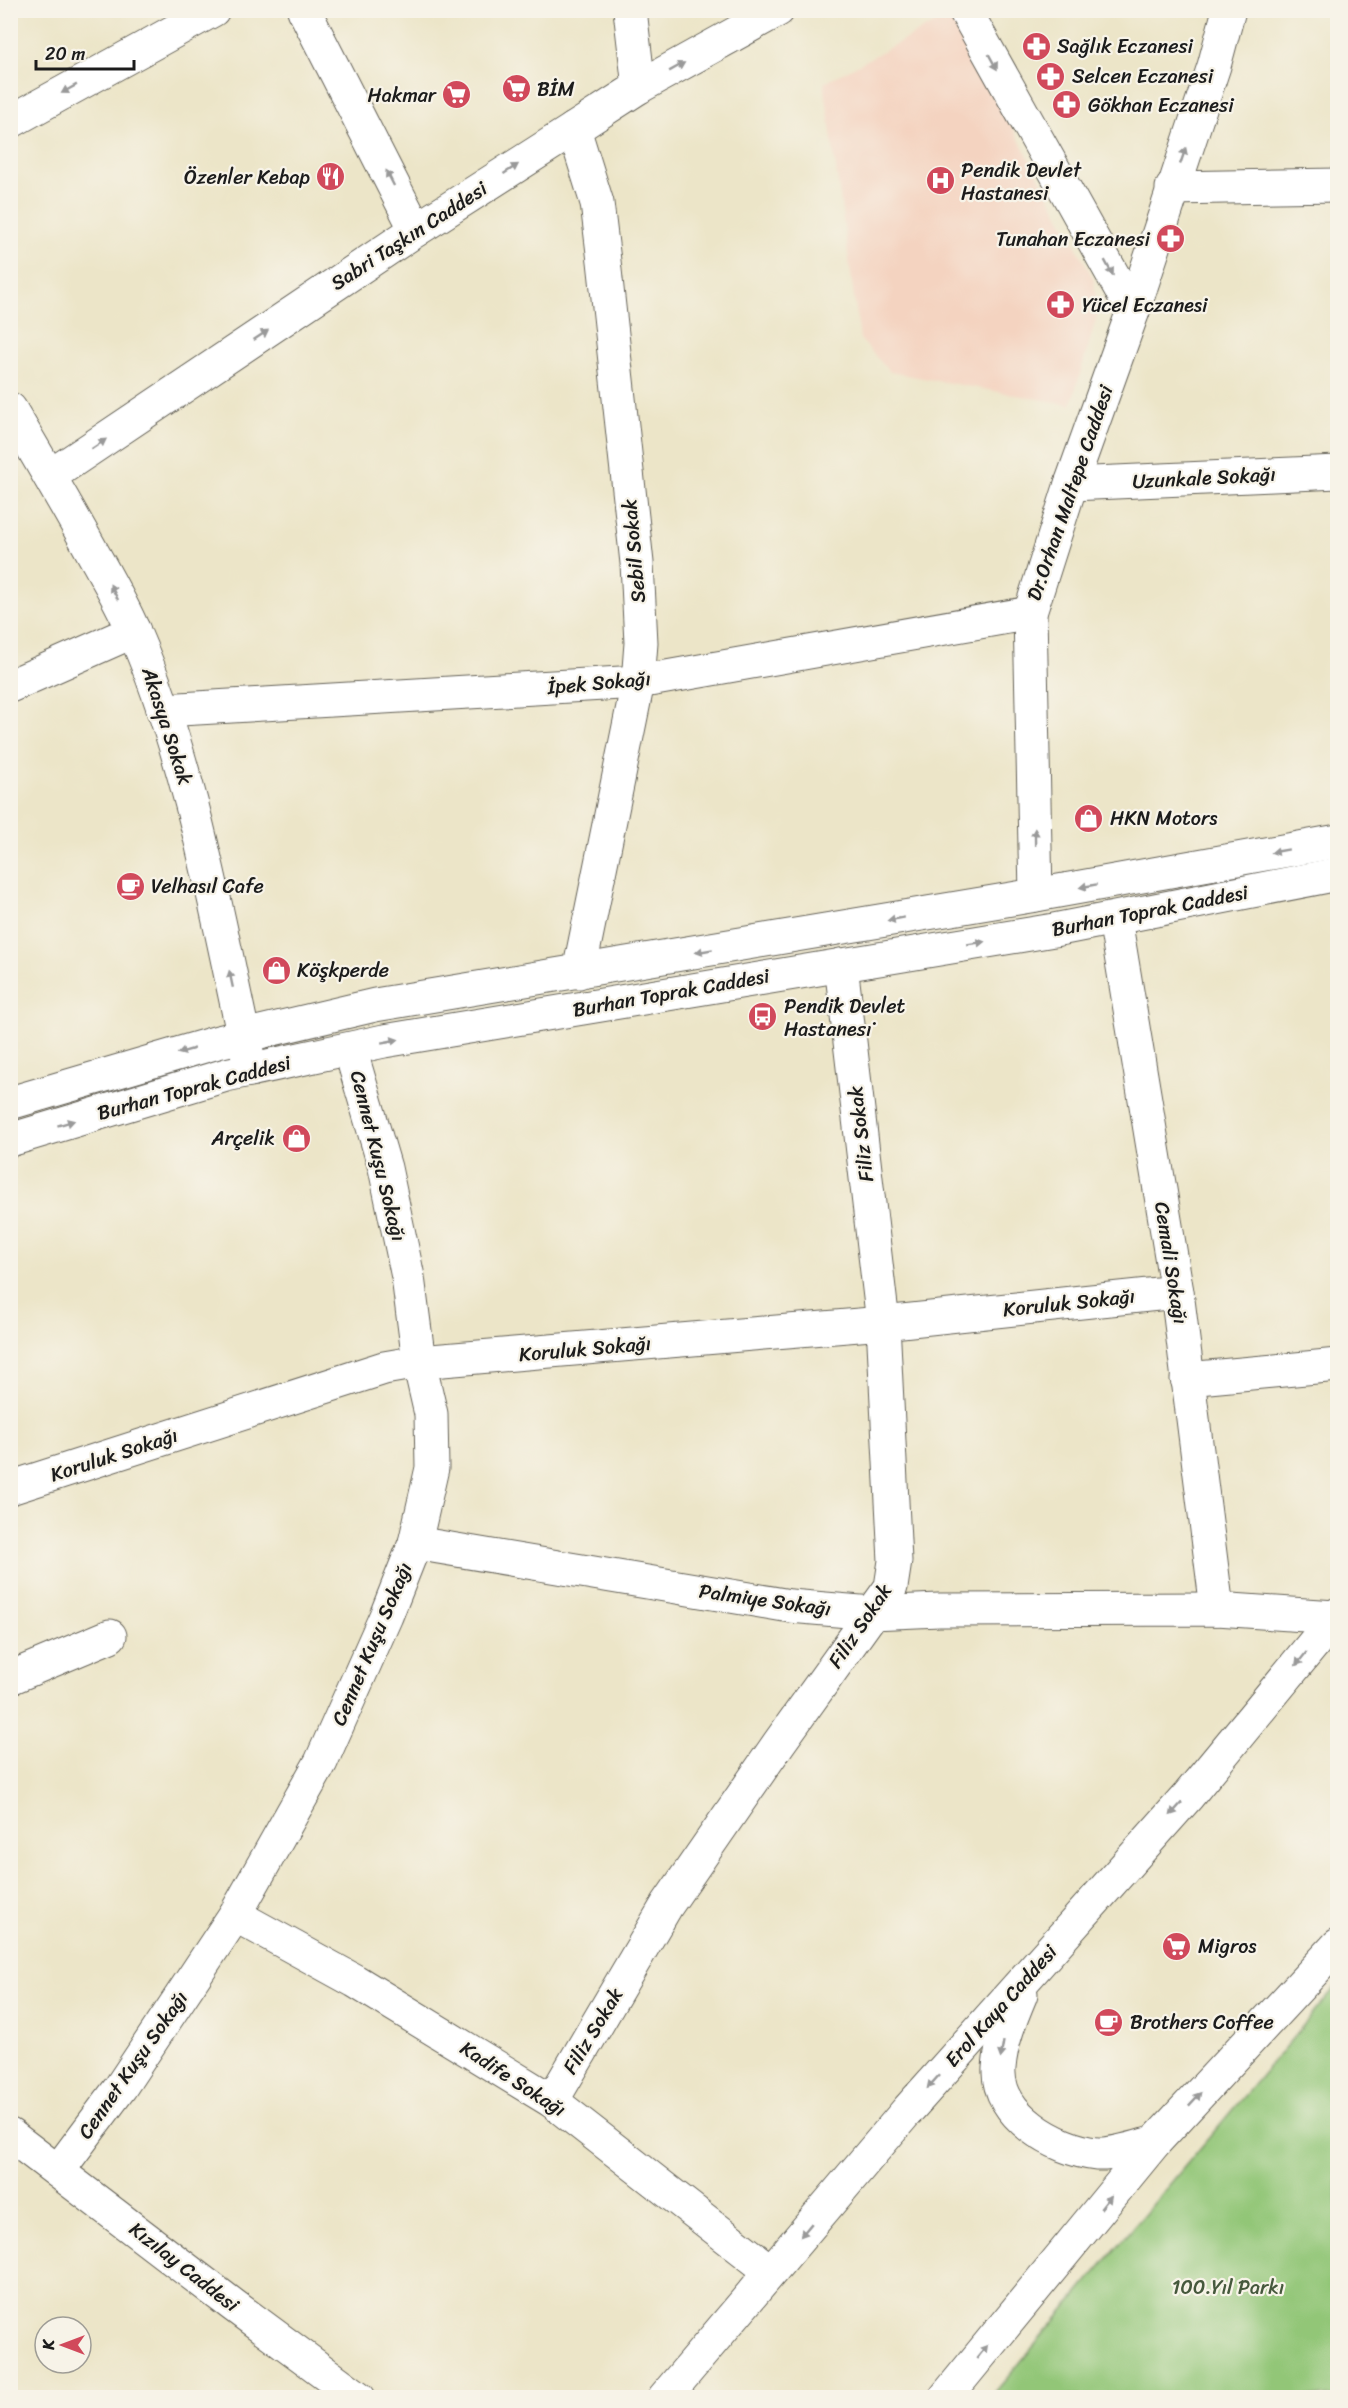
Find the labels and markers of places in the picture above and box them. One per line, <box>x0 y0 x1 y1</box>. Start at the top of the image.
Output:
place label: Sağlık Eczanesi <box>1057 29 1194 64</box>
pharmacy icon: Sağlık Eczanesi <box>1020 30 1052 62</box>
place label: Selcen Eczanesi <box>1072 59 1215 94</box>
pharmacy icon: Selcen Eczanesi <box>1035 60 1067 92</box>
place label: BİM <box>537 72 575 107</box>
supermarket icon: BİM <box>500 73 532 105</box>
place label: Hakmar <box>368 78 437 113</box>
supermarket icon: Hakmar <box>441 79 473 111</box>
place label: Gökhan Eczanesi <box>1088 88 1235 123</box>
pharmacy icon: Gökhan Eczanesi <box>1051 89 1083 121</box>
place label: Pendik Devlet Hastanesi <box>961 153 1082 211</box>
place label: Özenler Kebap <box>184 160 310 195</box>
restaurant icon: Özenler Kebap <box>315 161 347 193</box>
hospital icon: Pendik Devlet Hastanesi <box>924 165 956 197</box>
place label: Tunahan Eczanesi <box>996 222 1150 257</box>
pharmacy icon: Tunahan Eczanesi <box>1155 223 1187 255</box>
place label: Yücel Eczanesi <box>1082 288 1209 323</box>
pharmacy icon: Yücel Eczanesi <box>1045 289 1077 321</box>
place label: HKN Motors <box>1110 801 1218 836</box>
shop icon: HKN Motors <box>1073 802 1105 834</box>
place label: Velhasıl Cafe <box>151 869 264 904</box>
cafe icon: Velhasıl Cafe <box>114 870 146 902</box>
place label: Köşkperde <box>297 953 389 988</box>
shop icon: Köşkperde <box>260 954 292 986</box>
place label: Pendi̇k Devlet Hastanesi̇ <box>784 989 906 1047</box>
bus stop icon: Pendi̇k Devlet Hastanesi̇ <box>747 1001 779 1033</box>
place label: Arçelik <box>211 1121 275 1156</box>
shop icon: Arçelik <box>280 1122 312 1154</box>
place label: Migros <box>1198 1929 1257 1964</box>
supermarket icon: Migros <box>1161 1930 1193 1962</box>
place label: Brothers Coffee <box>1130 2005 1274 2040</box>
cafe icon: Brothers Coffee <box>1093 2006 1125 2038</box>

